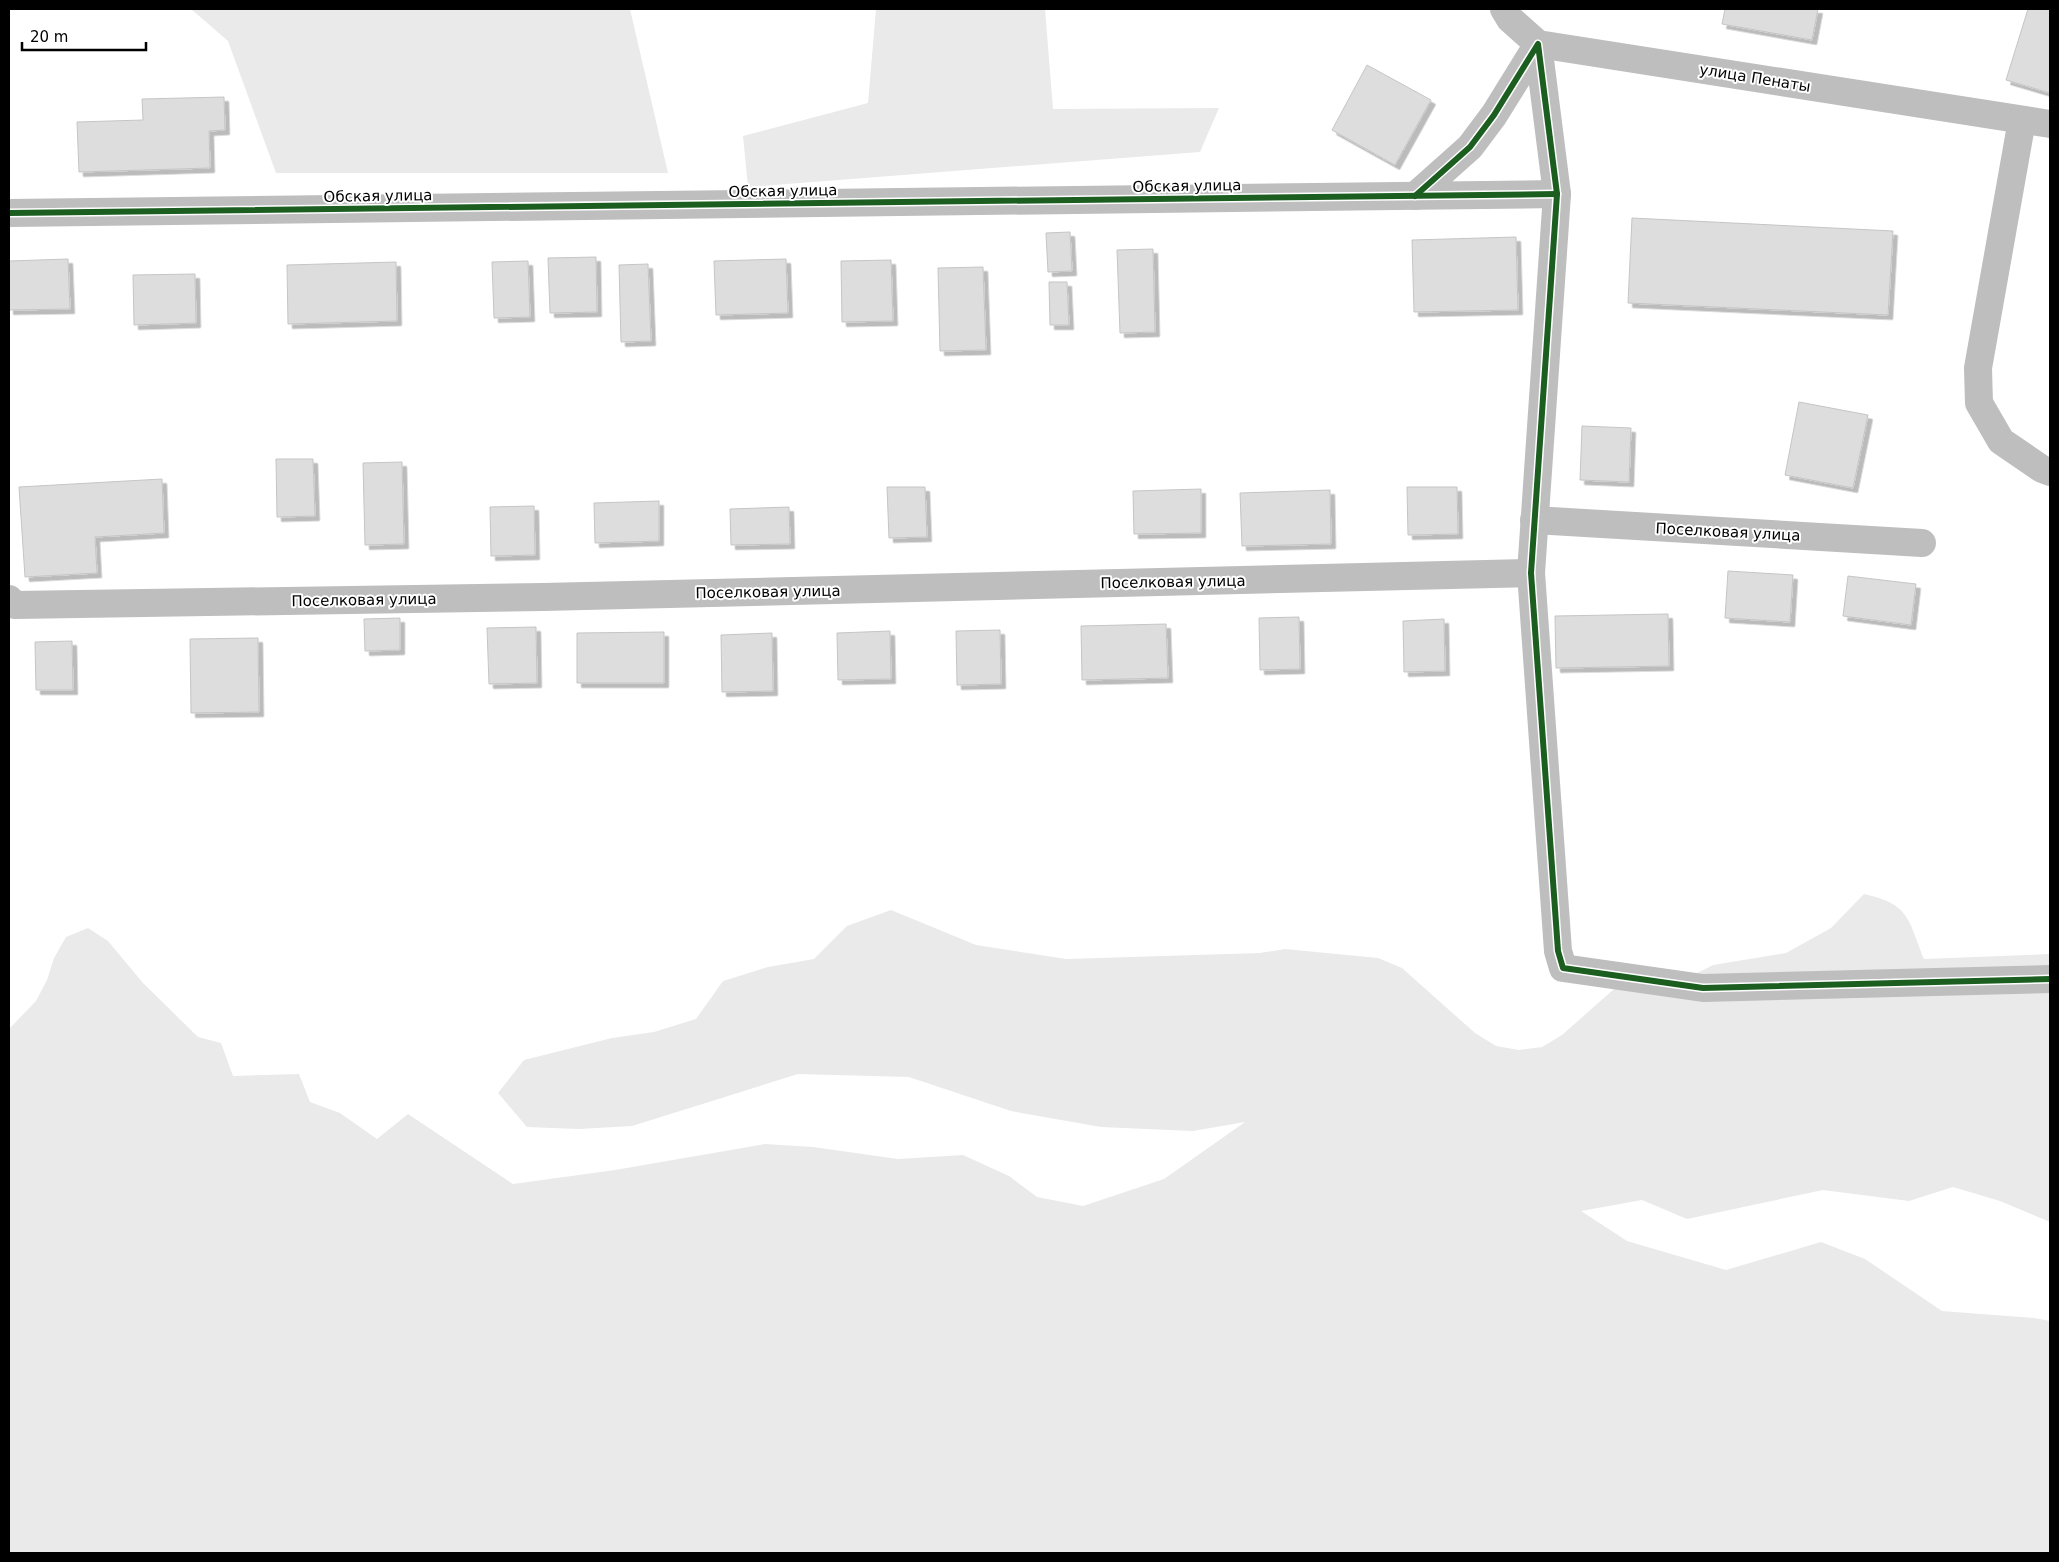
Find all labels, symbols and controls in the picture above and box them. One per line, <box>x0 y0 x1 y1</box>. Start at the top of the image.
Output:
scale bar <box>22 20 146 52</box>
text: 20 m <box>30 28 68 46</box>
street label: улица Пенаты <box>1698 60 1812 96</box>
street label: Обская улица <box>1132 176 1242 196</box>
street label: Обская улица <box>728 181 838 201</box>
street label: Обская улица <box>323 186 433 206</box>
street label: Поселковая улица <box>1655 519 1801 545</box>
street label: Поселковая улица <box>1100 572 1246 592</box>
street label: Поселковая улица <box>695 582 841 602</box>
street label: Поселковая улица <box>291 590 437 610</box>

